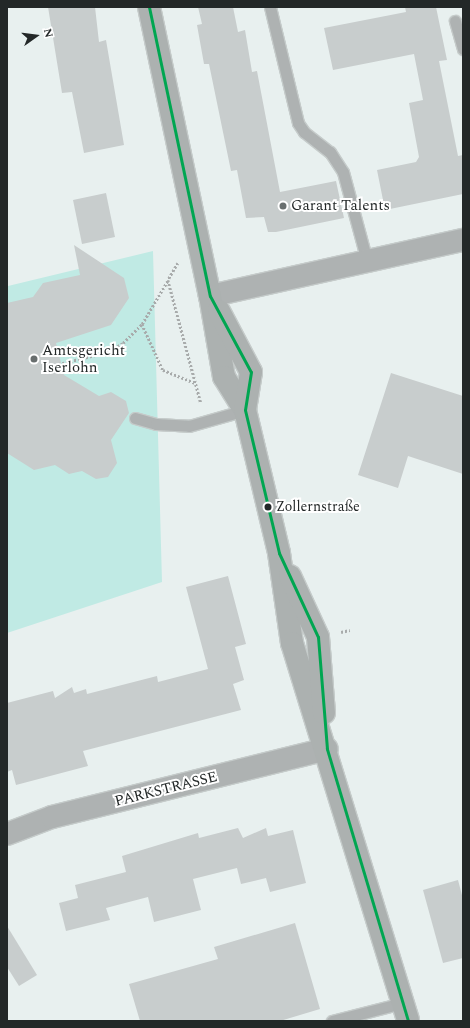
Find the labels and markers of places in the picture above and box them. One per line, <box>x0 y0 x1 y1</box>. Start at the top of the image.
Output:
place label: Garant Talents <box>291 197 390 215</box>
marker: Garant Talents <box>278 201 288 211</box>
place label: Amtsgericht Iserlohn <box>42 341 125 376</box>
marker: Amtsgericht Iserlohn <box>29 354 39 364</box>
place label: Zollernstraße <box>276 499 360 515</box>
marker: Zollernstraße <box>263 502 273 512</box>

